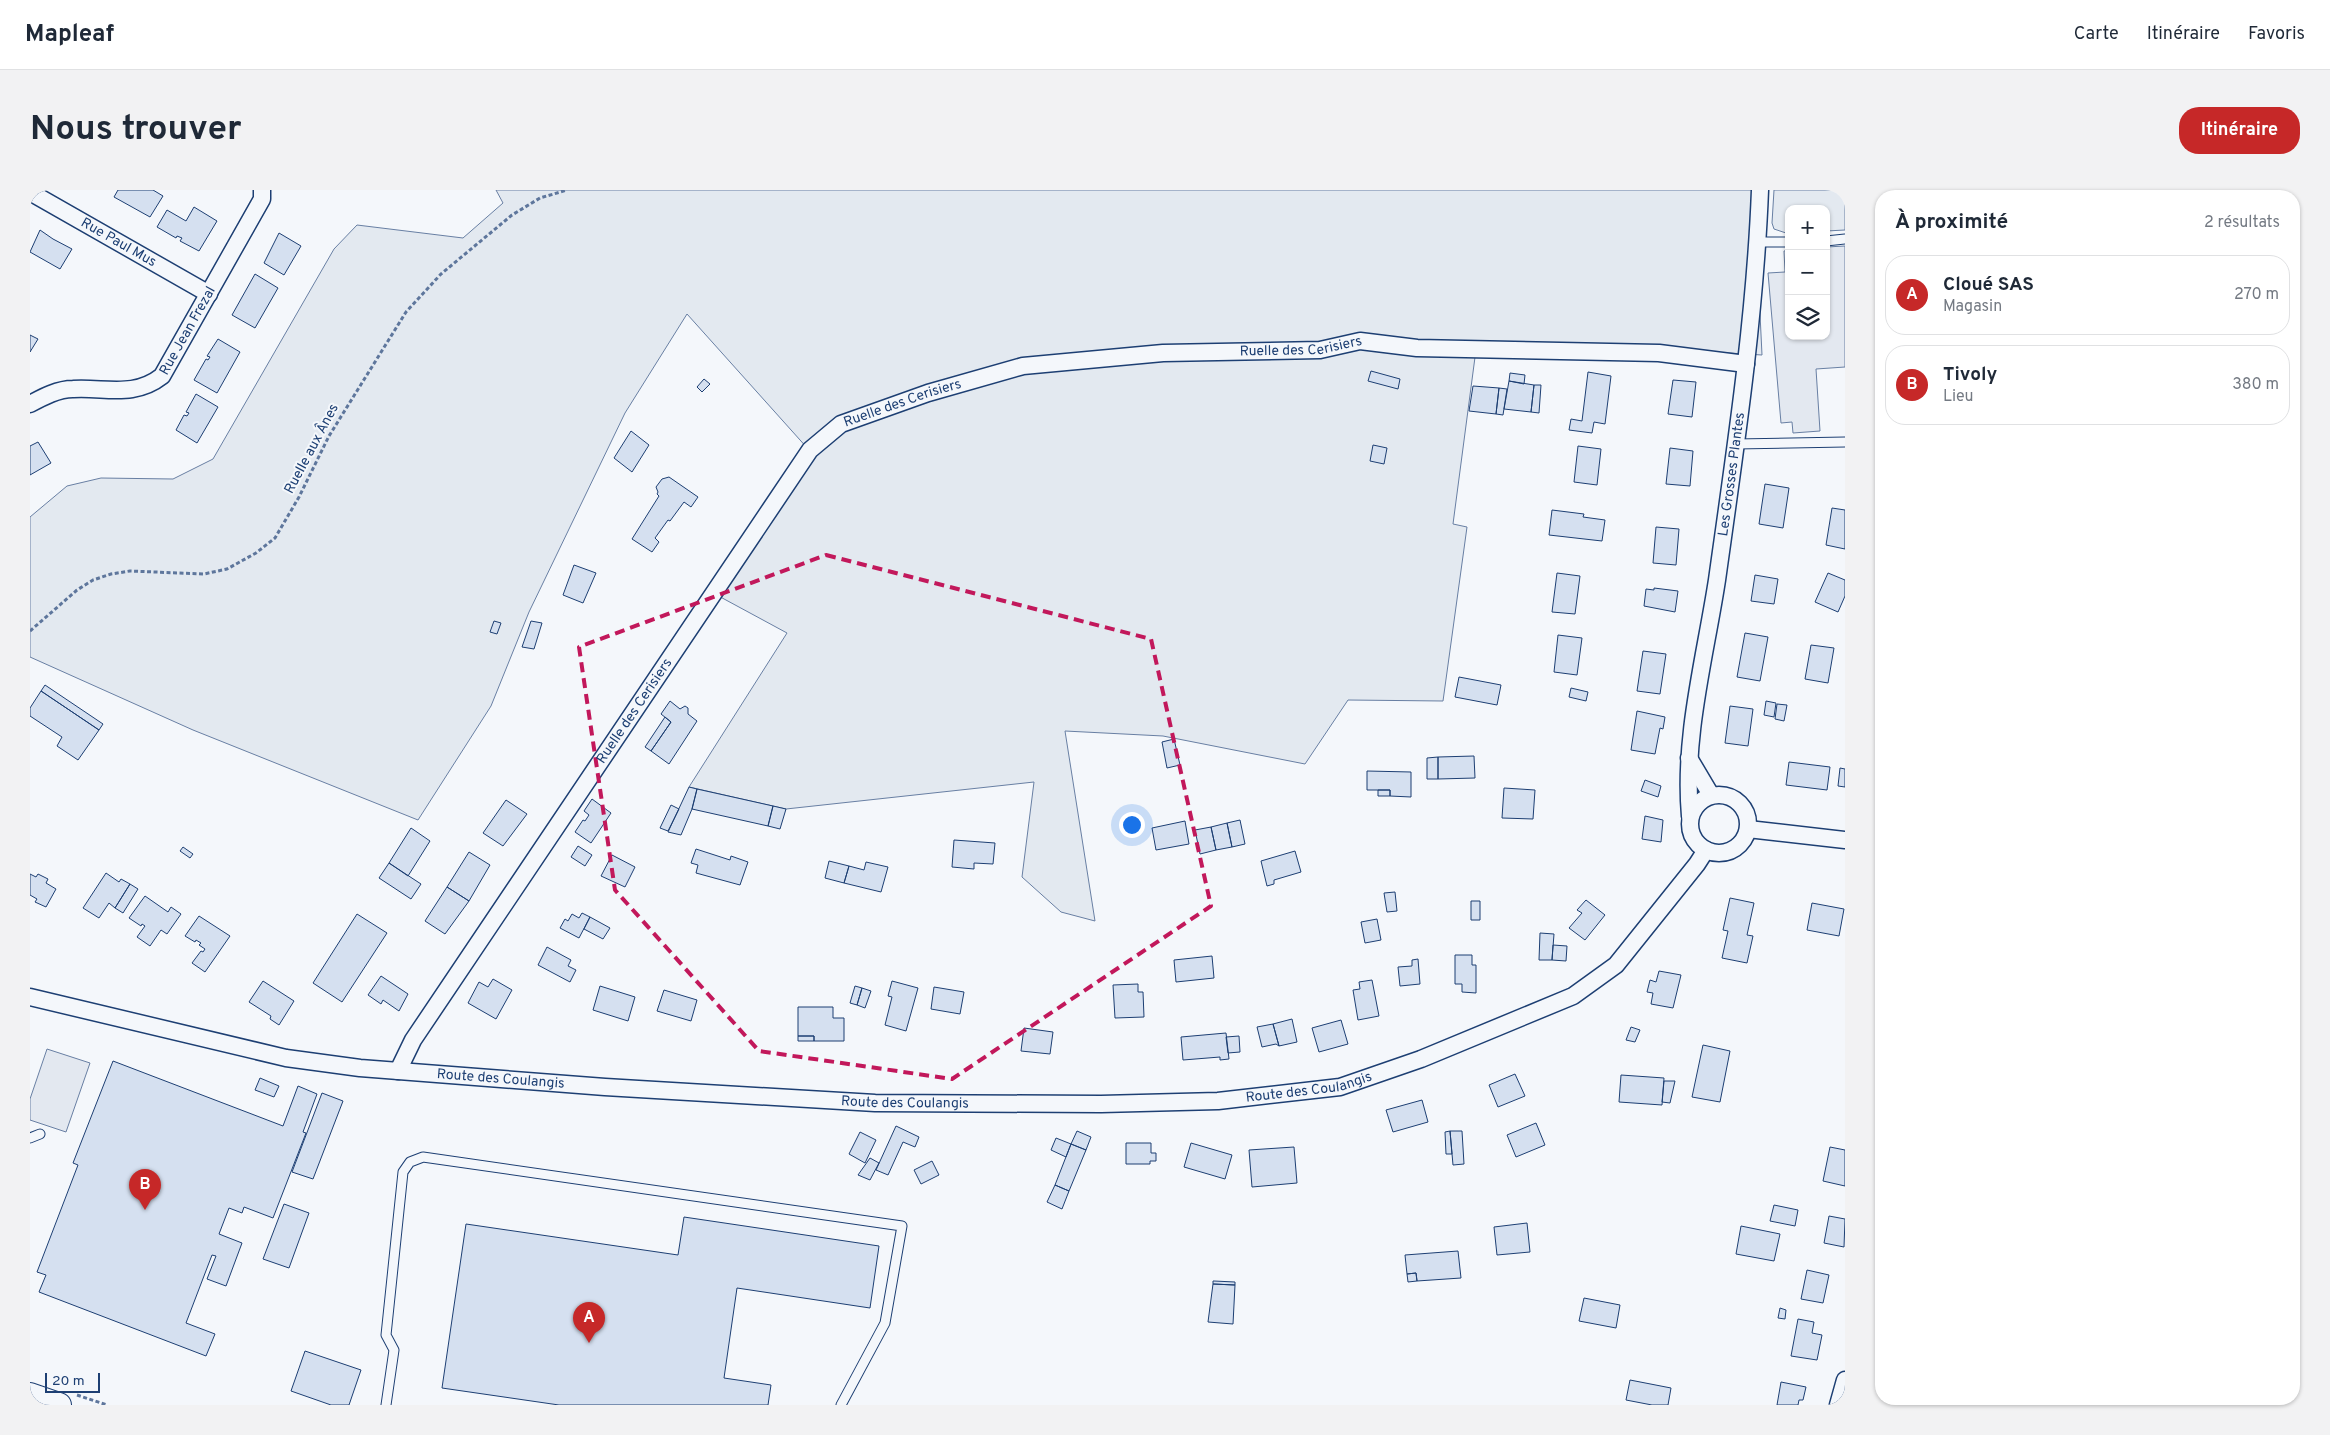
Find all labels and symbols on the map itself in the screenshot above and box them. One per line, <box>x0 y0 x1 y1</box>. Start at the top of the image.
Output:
street label: Rue Paul Mus <box>78 214 159 271</box>
street label: Rue Jean Frezal <box>156 283 219 378</box>
street label: Ruelle des Cerisiers <box>1239 332 1364 360</box>
street label: Ruelle des Cerisiers <box>841 375 963 431</box>
street label: Ruelle aux Ânes <box>280 401 343 497</box>
street label: Les Grosses Plantes <box>1715 411 1748 537</box>
street label: Ruelle des Cerisiers <box>593 655 676 767</box>
your location <box>1119 812 1145 838</box>
street label: Route des Coulangis <box>436 1065 565 1092</box>
street label: Route des Coulangis <box>1245 1068 1374 1106</box>
street label: Route des Coulangis <box>840 1093 969 1112</box>
pin: B <box>129 1169 161 1210</box>
pin: A <box>573 1302 605 1343</box>
scale bar <box>45 1370 100 1393</box>

